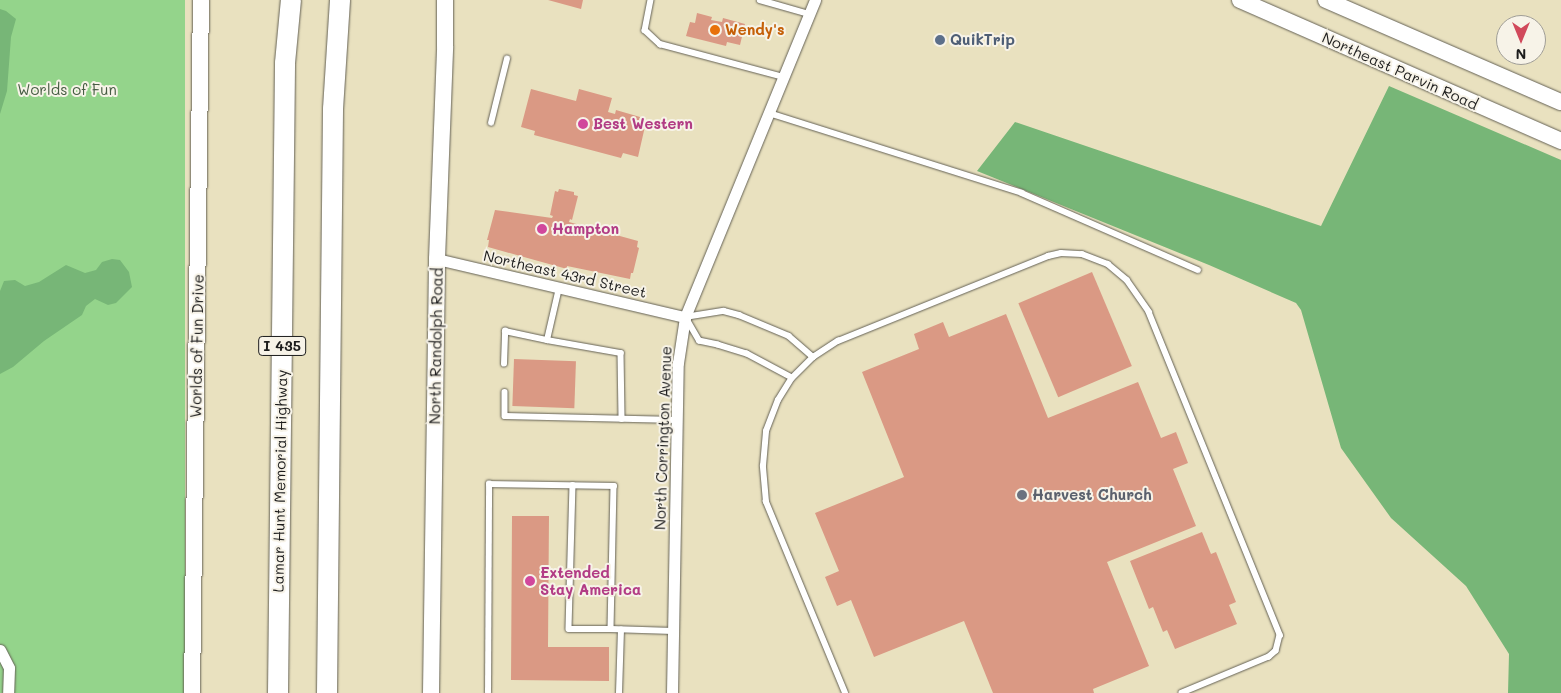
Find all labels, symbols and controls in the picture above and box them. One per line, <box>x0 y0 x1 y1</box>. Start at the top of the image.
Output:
north arrow <box>1496 15 1546 65</box>
place label: Wendy's <box>725 21 785 39</box>
marker: Wendy's <box>709 24 721 36</box>
street label: Northeast Parvin Road <box>1319 28 1481 114</box>
place label: QuikTrip <box>950 31 1015 49</box>
marker: QuikTrip <box>934 34 946 46</box>
text: N <box>1516 45 1526 64</box>
park label: Worlds of Fun <box>17 81 117 99</box>
place label: Best Western <box>593 115 693 133</box>
marker: Best Western <box>577 118 589 130</box>
place label: Hampton <box>552 220 619 238</box>
marker: Hampton <box>536 223 548 235</box>
street label: Northeast 43rd Street <box>482 246 648 302</box>
street label: North Randolph Road <box>426 268 446 424</box>
street label: Worlds of Fun Drive <box>187 274 207 418</box>
road number: I 435 <box>257 334 307 358</box>
street label: North Corrington Avenue <box>651 346 675 530</box>
street label: Lamar Hunt Memorial Highway <box>269 369 291 593</box>
place label: Harvest Church <box>1032 486 1152 504</box>
marker: Harvest Church <box>1016 489 1028 501</box>
place label: Extended Stay America <box>540 563 641 598</box>
marker: Extended Stay America <box>524 575 536 587</box>

